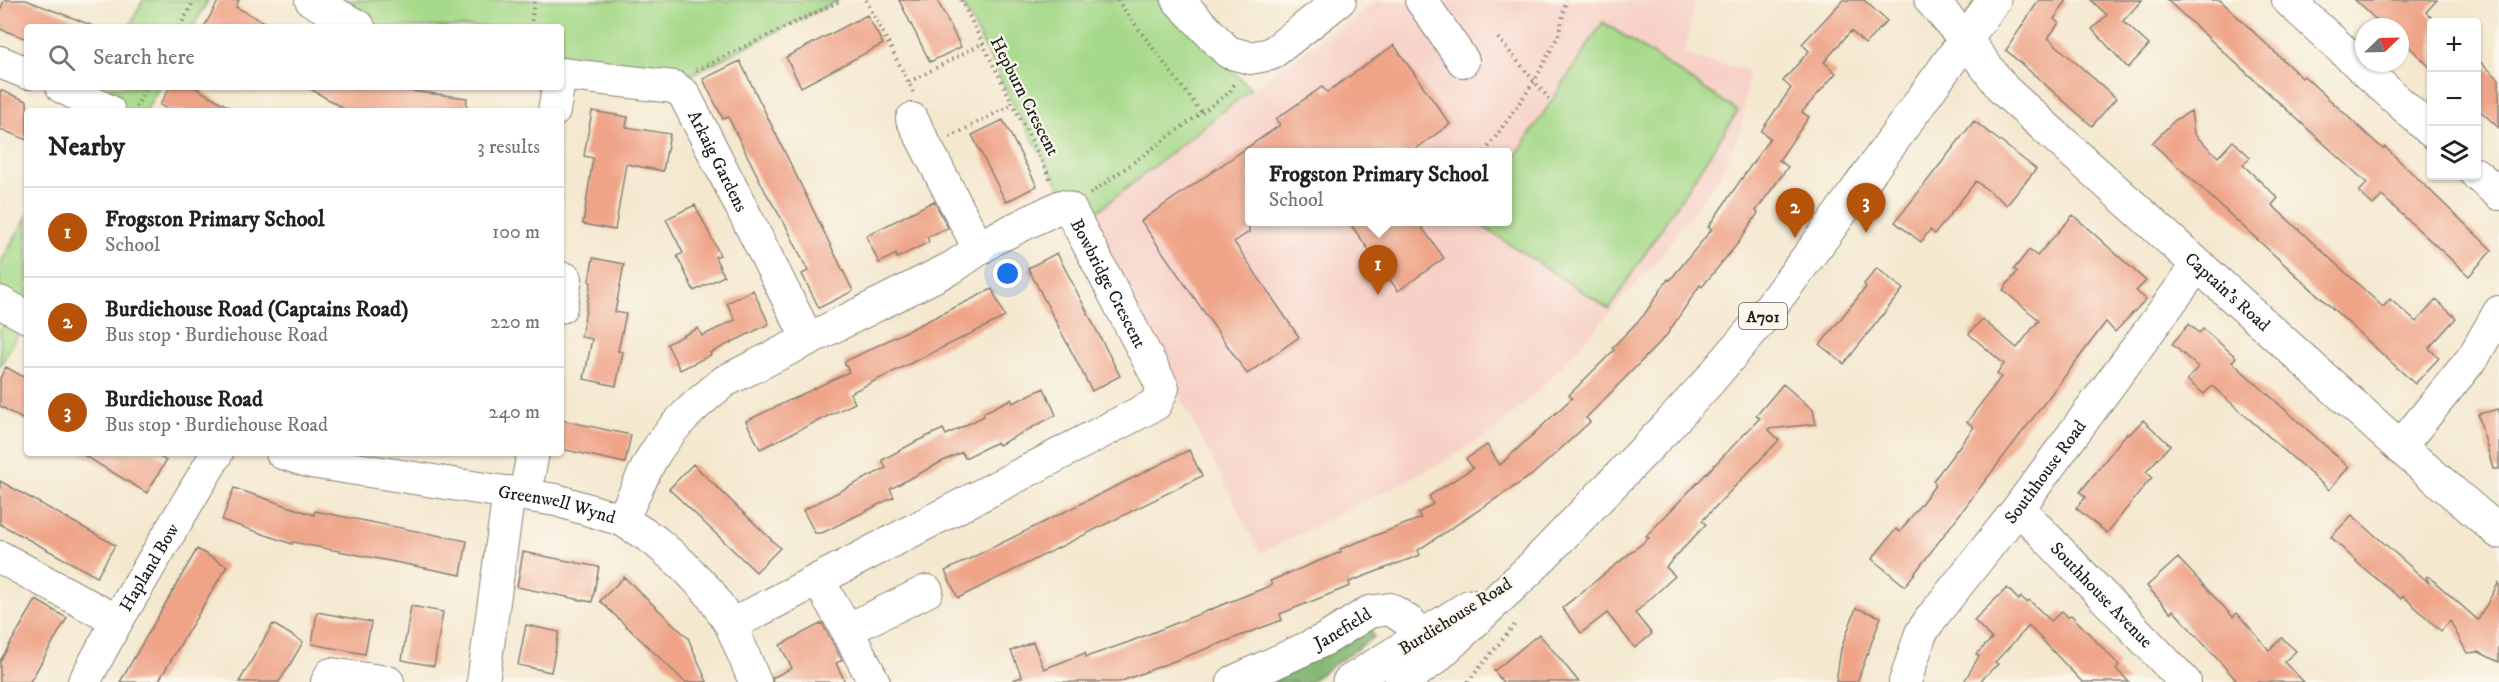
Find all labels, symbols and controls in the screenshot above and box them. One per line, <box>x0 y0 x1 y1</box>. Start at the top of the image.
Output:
north arrow <box>2355 18 2409 72</box>
map controls <box>2427 18 2481 180</box>
button: + <box>2427 18 2481 72</box>
search box <box>24 24 564 90</box>
street label: Hepburn Crescent <box>985 33 1064 160</box>
icon: search <box>45 41 78 74</box>
text: Search here <box>93 44 195 71</box>
button: − <box>2427 72 2481 126</box>
street label: Arkaig Gardens <box>682 107 752 216</box>
button: layers <box>2427 126 2481 180</box>
text: Nearby <box>48 131 125 164</box>
text: 3 results <box>477 135 540 160</box>
popup <box>1245 148 1512 226</box>
text: Frogston Primary School <box>1269 161 1488 188</box>
pin: 3 <box>1846 184 1886 233</box>
text: School <box>1269 188 1324 213</box>
pin: 2 <box>1776 188 1814 238</box>
text: Frogston Primary School <box>105 206 325 233</box>
street label: Bowbridge Crescent <box>1065 215 1150 352</box>
text: 1 <box>64 220 71 245</box>
text: 100 m <box>492 220 540 245</box>
text: School <box>105 233 160 258</box>
pin: 1 <box>1358 246 1398 295</box>
street label: Captain's Road <box>2180 248 2274 337</box>
your location <box>993 259 1022 288</box>
text: Burdiehouse Road (Captains Road) <box>105 296 409 323</box>
road number: A701 <box>1739 303 1787 329</box>
text: 2 <box>63 310 72 335</box>
text: 220 m <box>490 310 540 335</box>
text: Bus stop · Burdiehouse Road <box>105 323 328 348</box>
text: Burdiehouse Road <box>105 386 263 413</box>
text: 3 <box>64 400 71 425</box>
text: 240 m <box>489 400 540 425</box>
text: Bus stop · Burdiehouse Road <box>105 413 328 438</box>
street label: Southhouse Road <box>2000 416 2091 529</box>
street label: Greenwell Wynd <box>496 481 618 529</box>
street label: Hapland Bow <box>115 519 185 616</box>
street label: Southhouse Avenue <box>2045 538 2157 653</box>
street label: Burdiehouse Road <box>1395 573 1516 660</box>
street label: Janefield <box>1309 603 1376 656</box>

